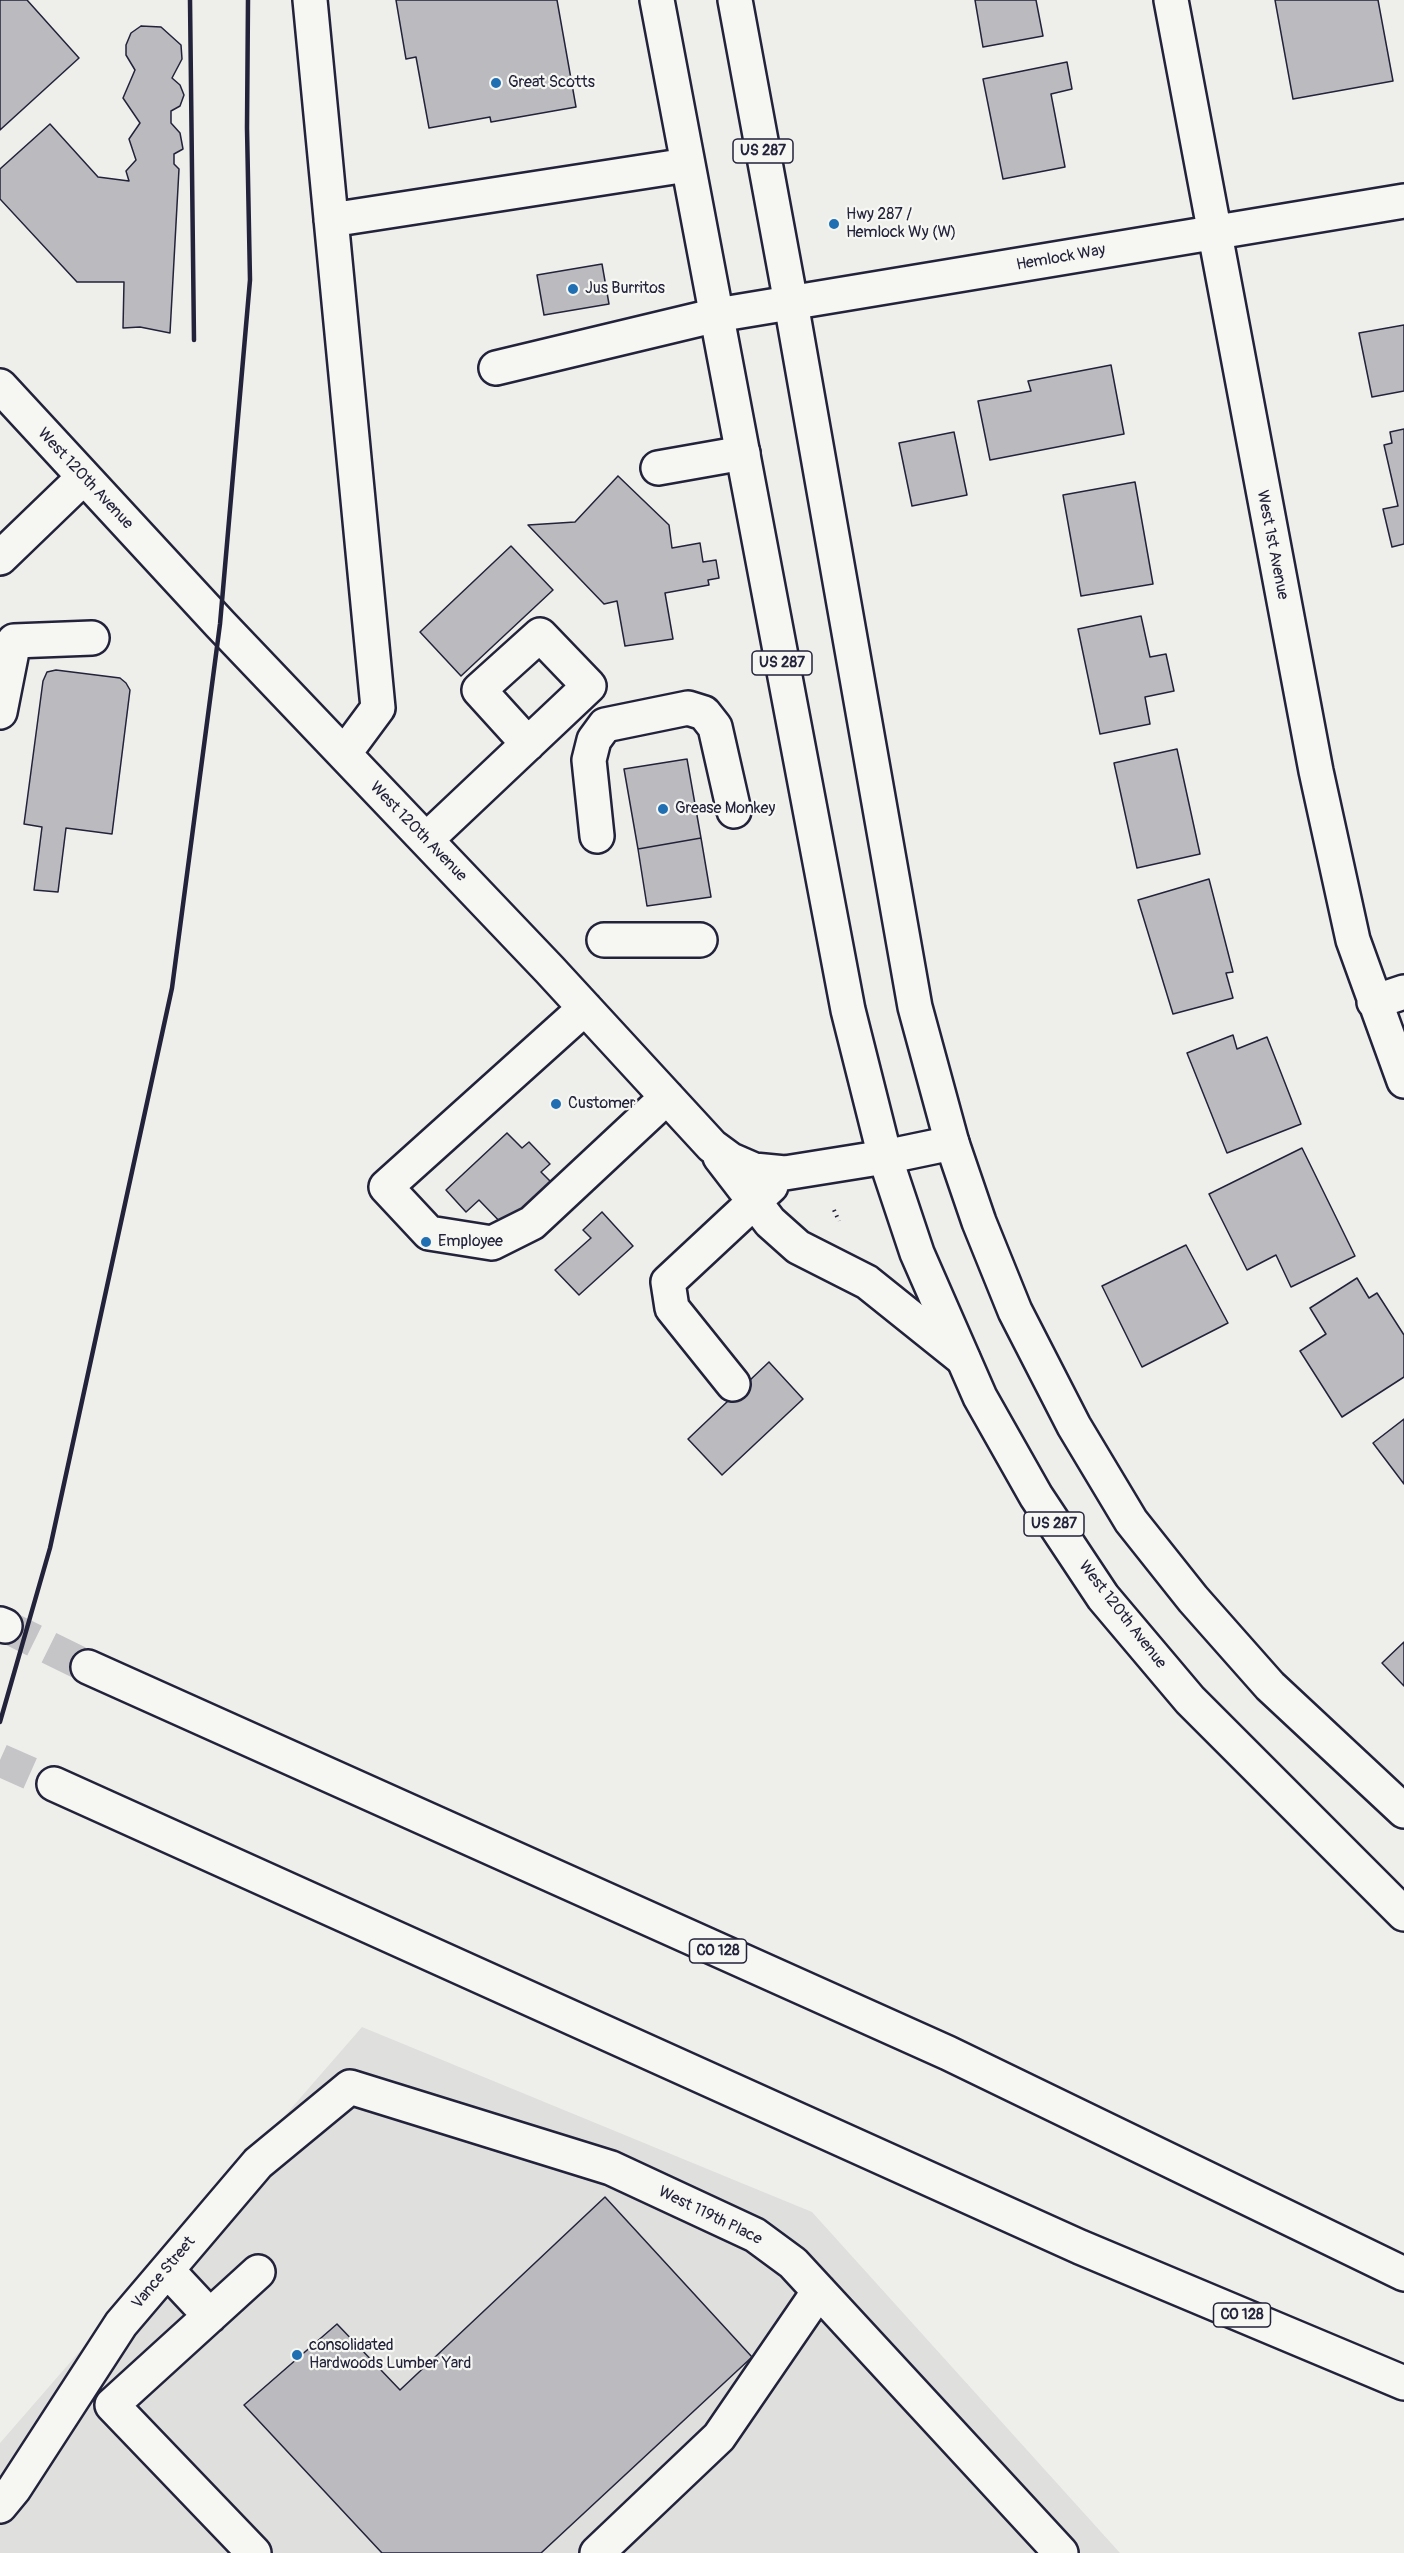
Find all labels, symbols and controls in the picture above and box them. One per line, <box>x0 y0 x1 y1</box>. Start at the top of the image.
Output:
place label: Great Scotts <box>508 73 595 93</box>
marker: Great Scotts <box>489 76 503 90</box>
road number: US 287 <box>733 139 793 163</box>
place label: Hwy 287 / Hemlock Wy (W) <box>846 205 956 243</box>
marker: Hwy 287 / Hemlock Wy (W) <box>827 217 841 231</box>
street label: Hemlock Way <box>1015 241 1107 275</box>
place label: Jus Burritos <box>585 279 665 299</box>
marker: Jus Burritos <box>566 282 580 296</box>
street label: West 120th Avenue <box>33 424 137 534</box>
street label: West 1st Avenue <box>1252 489 1292 601</box>
road number: US 287 <box>752 651 812 675</box>
street label: West 120th Avenue <box>365 778 471 886</box>
place label: Grease Monkey <box>675 799 775 819</box>
marker: Grease Monkey <box>656 802 670 816</box>
place label: Customer <box>568 1094 635 1114</box>
marker: Customer <box>549 1097 563 1111</box>
place label: Employee <box>438 1232 503 1252</box>
marker: Employee <box>419 1235 433 1249</box>
road number: US 287 <box>1024 1512 1084 1536</box>
street label: West 120th Avenue <box>1074 1557 1170 1673</box>
road number: CO 128 <box>690 1939 746 1963</box>
street label: West 119th Place <box>655 2183 765 2249</box>
street label: Vance Street <box>128 2233 200 2313</box>
road number: CO 128 <box>1214 2303 1270 2327</box>
place label: consolidated Hardwoods Lumber Yard <box>309 2336 471 2374</box>
marker: consolidated Hardwoods Lumber Yard <box>290 2348 304 2362</box>

